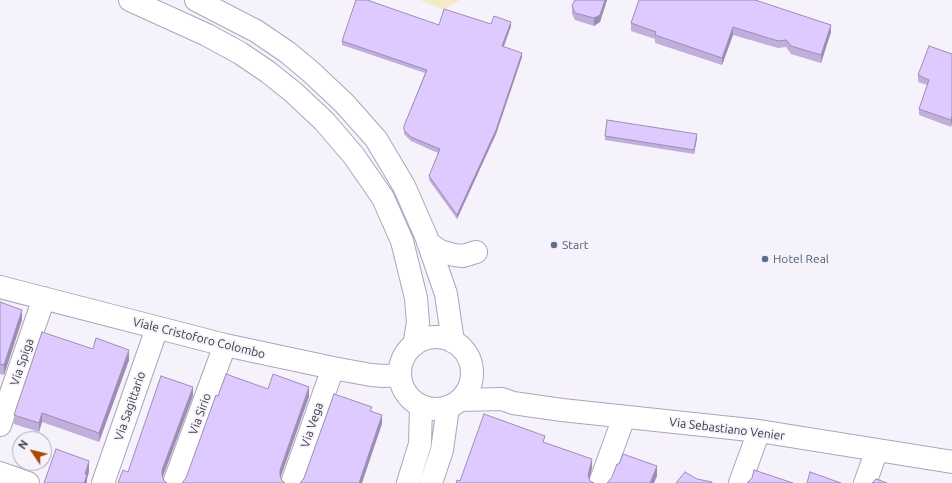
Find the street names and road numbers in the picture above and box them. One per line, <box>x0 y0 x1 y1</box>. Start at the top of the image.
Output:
street label: Viale Cristoforo Colombo <box>131 315 267 361</box>
street label: Via Spiga <box>7 336 37 388</box>
street label: Via Sagittario <box>111 370 149 442</box>
street label: Via Sirio <box>186 391 214 437</box>
street label: Via Vega <box>298 401 326 449</box>
street label: Via Sebastiano Venier <box>668 415 786 443</box>

